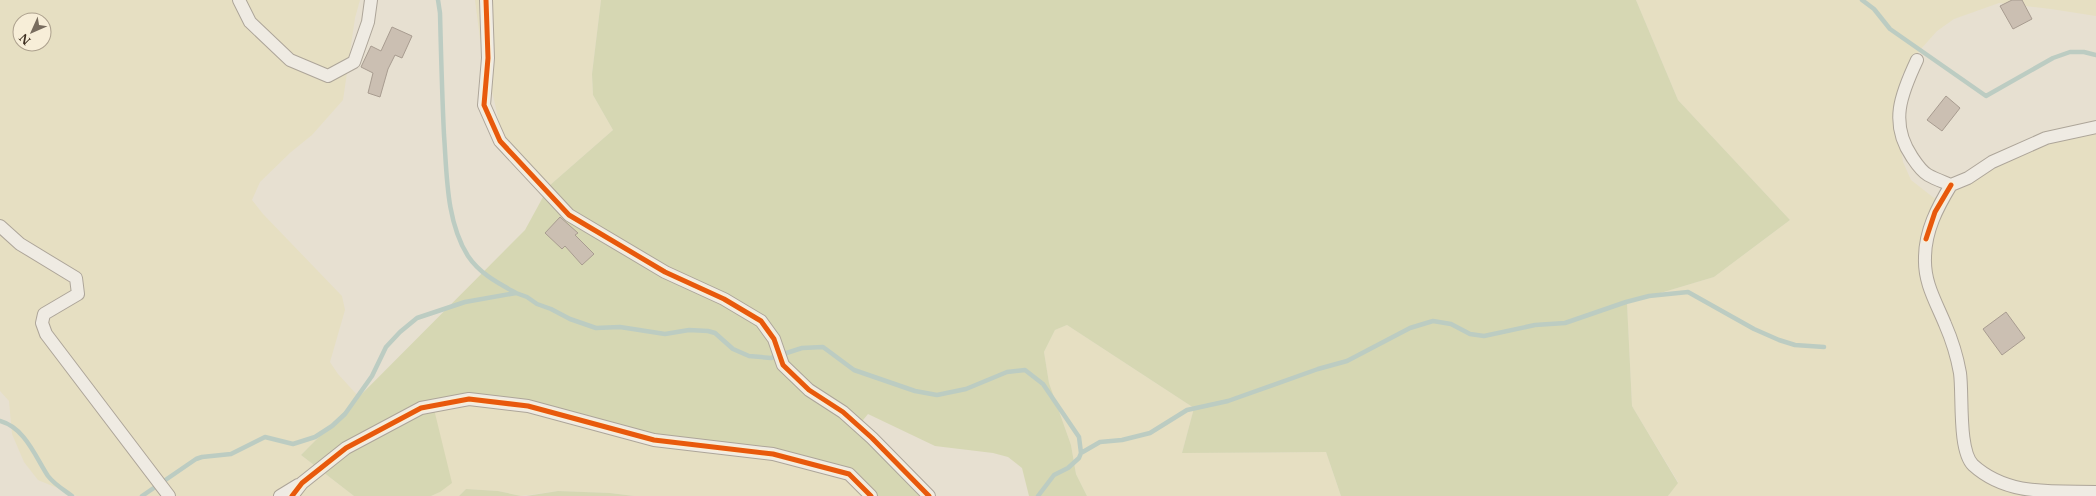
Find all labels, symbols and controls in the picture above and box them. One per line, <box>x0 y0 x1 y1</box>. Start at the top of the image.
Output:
north arrow <box>12 12 52 52</box>
text: N <box>16 30 34 48</box>

